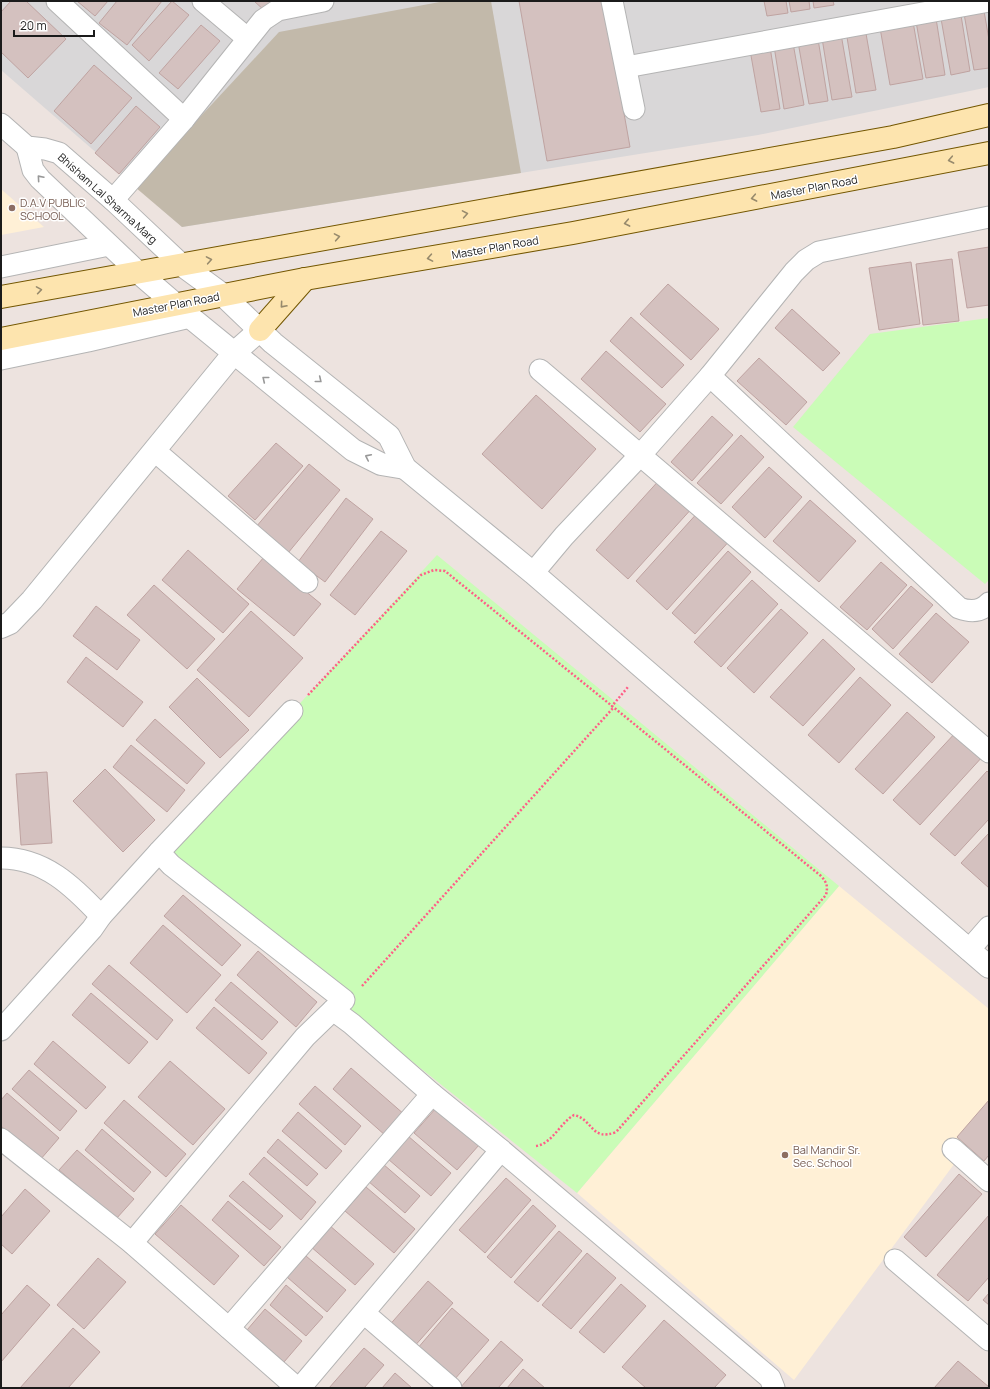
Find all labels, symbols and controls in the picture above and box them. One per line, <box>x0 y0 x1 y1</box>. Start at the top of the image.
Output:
scale bar <box>14 12 94 38</box>
text: 20 m <box>20 17 47 34</box>
street label: Bhisham Lal Sharma Marg <box>55 149 161 247</box>
one-way arrow <box>948 155 954 164</box>
street label: Master Plan Road <box>769 171 859 203</box>
one-way arrow <box>38 176 45 183</box>
one-way arrow <box>751 193 757 202</box>
place label: D.A.V PUBLIC SCHOOL <box>20 195 86 223</box>
marker: D.A.V PUBLIC SCHOOL <box>7 203 17 213</box>
one-way arrow <box>461 210 468 219</box>
one-way arrow <box>624 218 630 227</box>
street label: Master Plan Road <box>450 232 540 262</box>
one-way arrow <box>334 233 340 242</box>
one-way arrow <box>427 253 433 262</box>
one-way arrow <box>206 257 212 265</box>
one-way arrow <box>36 286 42 295</box>
street label: Master Plan Road <box>131 288 221 320</box>
one-way arrow <box>280 300 287 308</box>
one-way arrow <box>315 375 322 382</box>
one-way arrow <box>263 376 270 383</box>
one-way arrow <box>365 454 373 462</box>
place label: Bal Mandir Sr. Sec. School <box>793 1142 860 1170</box>
marker: Bal Mandir Sr. Sec. School <box>780 1150 790 1160</box>

